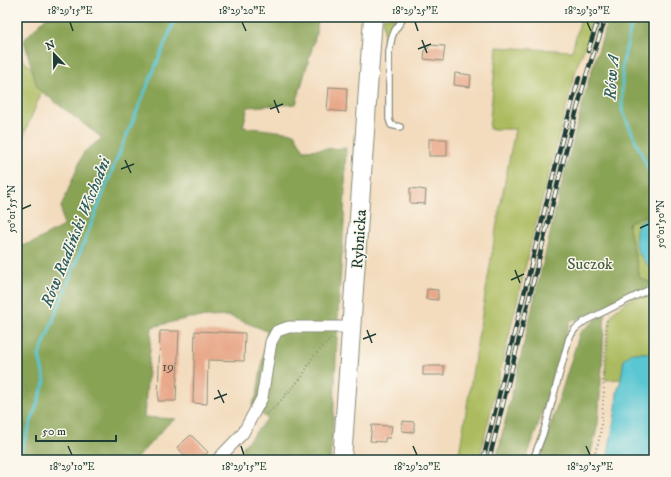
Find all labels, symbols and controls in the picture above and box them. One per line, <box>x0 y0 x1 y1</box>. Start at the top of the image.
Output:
text: 18°29'15"E <box>48 5 92 17</box>
text: 18°29'20"E <box>219 5 265 17</box>
text: 18°29'25"E <box>392 5 438 17</box>
text: 18°29'30"E <box>564 5 610 17</box>
north arrow <box>34 34 74 74</box>
text: N <box>44 37 57 54</box>
water label: Rów A <box>599 53 625 102</box>
water label: Rów Radliński Wschodni <box>35 153 117 312</box>
text: 50°01'55"N <box>6 185 18 233</box>
text: 50°01'50"N <box>655 200 667 248</box>
street label: Rybnicka <box>347 208 371 269</box>
park label: Suczok <box>567 254 613 274</box>
house number: 19 <box>162 358 174 376</box>
scale bar <box>36 417 116 443</box>
text: 50 m <box>42 424 66 439</box>
text: 18°29'10"E <box>49 461 95 473</box>
text: 18°29'15"E <box>222 461 266 473</box>
text: 18°29'20"E <box>394 461 440 473</box>
text: 18°29'25"E <box>567 461 613 473</box>

